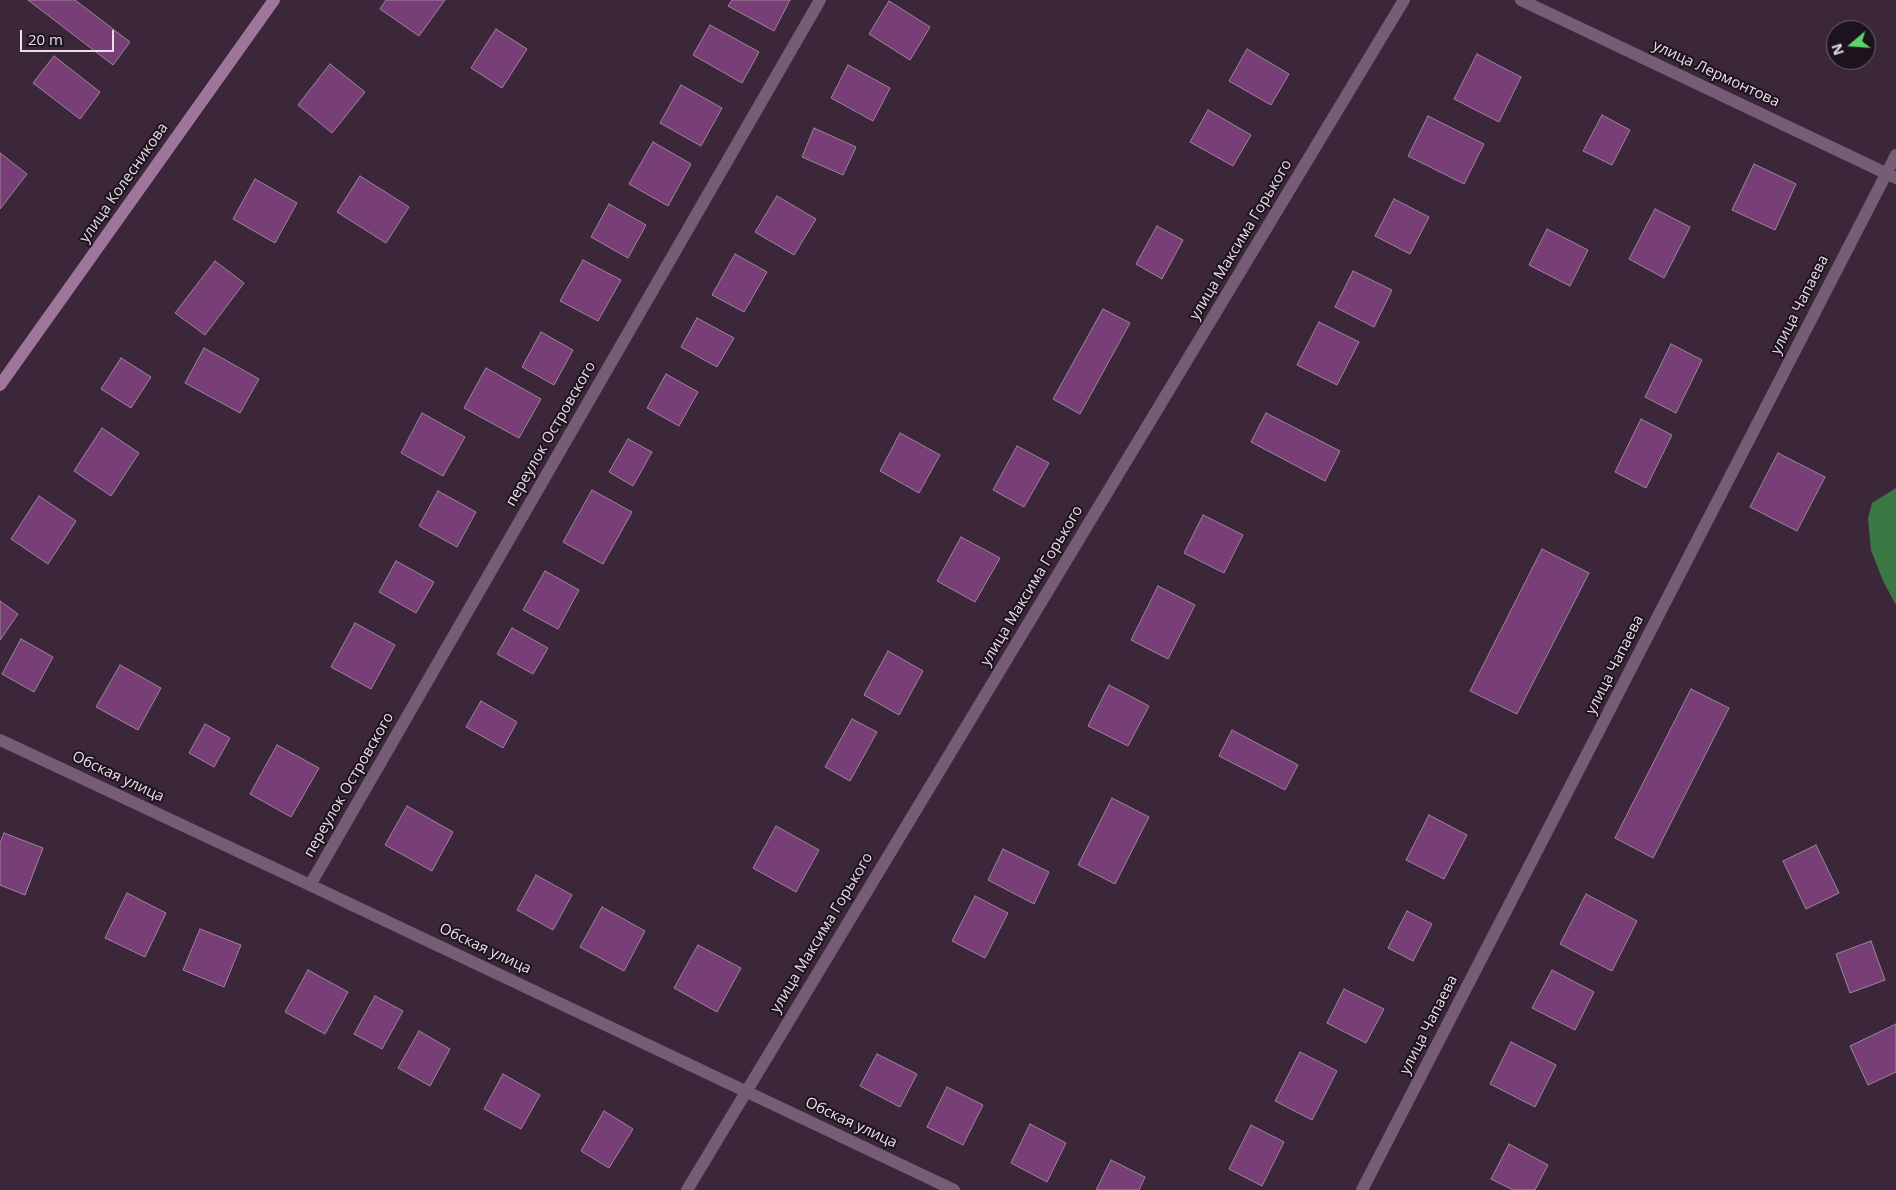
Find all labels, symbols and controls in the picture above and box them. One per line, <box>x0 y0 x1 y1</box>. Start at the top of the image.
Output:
scale bar <box>22 20 116 52</box>
north arrow <box>1826 20 1876 70</box>
text: 20 m <box>28 29 63 49</box>
street label: улица Лермонтова <box>1650 37 1782 111</box>
text: N <box>1826 41 1848 58</box>
street label: улица Колесникова <box>76 120 172 246</box>
street label: улица Максима Горького <box>1186 157 1296 323</box>
street label: улица Чапаева <box>1767 252 1833 358</box>
street label: переулок Островского <box>502 358 600 510</box>
street label: улица Максима Горького <box>977 503 1087 669</box>
street label: улица Чапаева <box>1582 612 1648 718</box>
street label: переулок Островского <box>300 709 398 861</box>
street label: Обская улица <box>69 748 167 806</box>
street label: улица Максима Горького <box>767 850 877 1016</box>
street label: Обская улица <box>436 920 534 978</box>
street label: улица Чапаева <box>1396 972 1462 1078</box>
street label: Обская улица <box>802 1094 900 1152</box>

